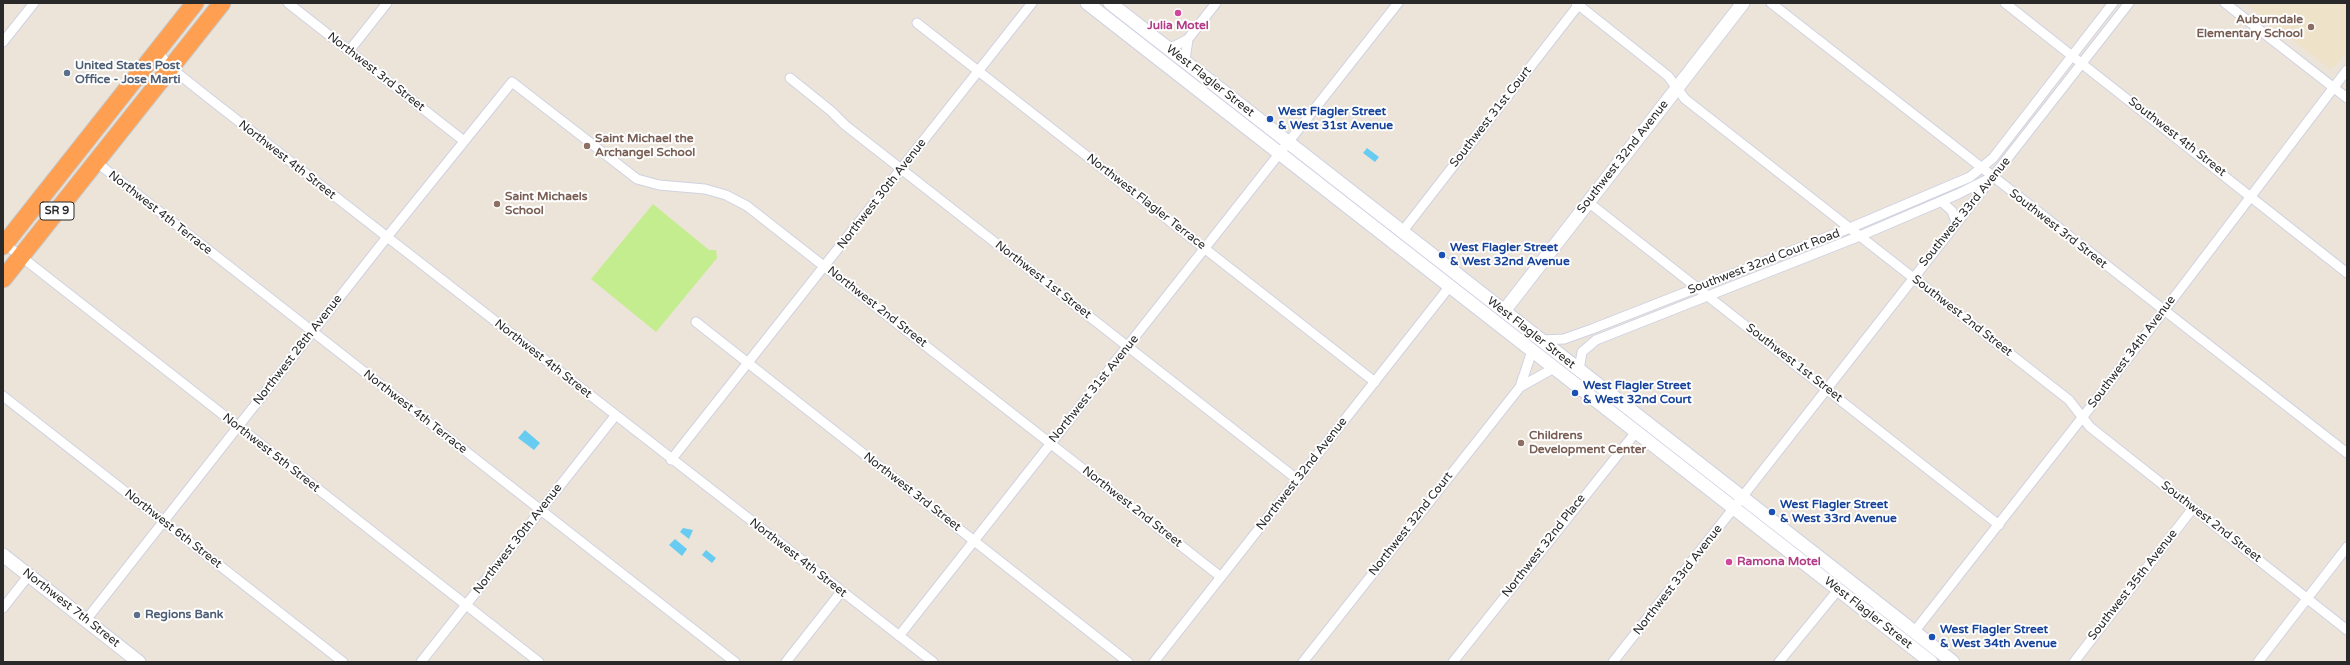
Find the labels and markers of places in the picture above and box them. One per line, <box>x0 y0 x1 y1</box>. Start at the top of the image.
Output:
marker: Julia Motel <box>1173 8 1183 18</box>
place label: Auburndale Elementary School <box>2196 13 2303 41</box>
place label: Julia Motel <box>1147 19 1209 33</box>
marker: Auburndale Elementary School <box>2306 22 2316 32</box>
place label: United States Post Office - Jose Marti <box>75 59 180 87</box>
marker: United States Post Office - Jose Marti <box>62 68 72 78</box>
place label: West Flagler Street & West 31st Avenue <box>1278 105 1393 133</box>
marker: West Flagler Street & West 31st Avenue <box>1265 114 1275 124</box>
place label: Saint Michael the Archangel School <box>595 132 695 160</box>
marker: Saint Michael the Archangel School <box>582 141 592 151</box>
place label: Saint Michaels School <box>505 190 587 218</box>
marker: Saint Michaels School <box>492 199 502 209</box>
place label: West Flagler Street & West 32nd Avenue <box>1450 241 1570 269</box>
marker: West Flagler Street & West 32nd Avenue <box>1437 250 1447 260</box>
place label: West Flagler Street & West 32nd Court <box>1583 379 1692 407</box>
marker: West Flagler Street & West 32nd Court <box>1570 388 1580 398</box>
place label: Childrens Development Center <box>1529 429 1646 457</box>
marker: Childrens Development Center <box>1516 438 1526 448</box>
place label: West Flagler Street & West 33rd Avenue <box>1780 498 1897 526</box>
marker: West Flagler Street & West 33rd Avenue <box>1767 507 1777 517</box>
place label: Ramona Motel <box>1737 555 1821 569</box>
marker: Ramona Motel <box>1724 557 1734 567</box>
place label: Regions Bank <box>145 608 223 622</box>
marker: Regions Bank <box>132 610 142 620</box>
place label: West Flagler Street & West 34th Avenue <box>1940 623 2057 651</box>
marker: West Flagler Street & West 34th Avenue <box>1927 632 1937 642</box>

